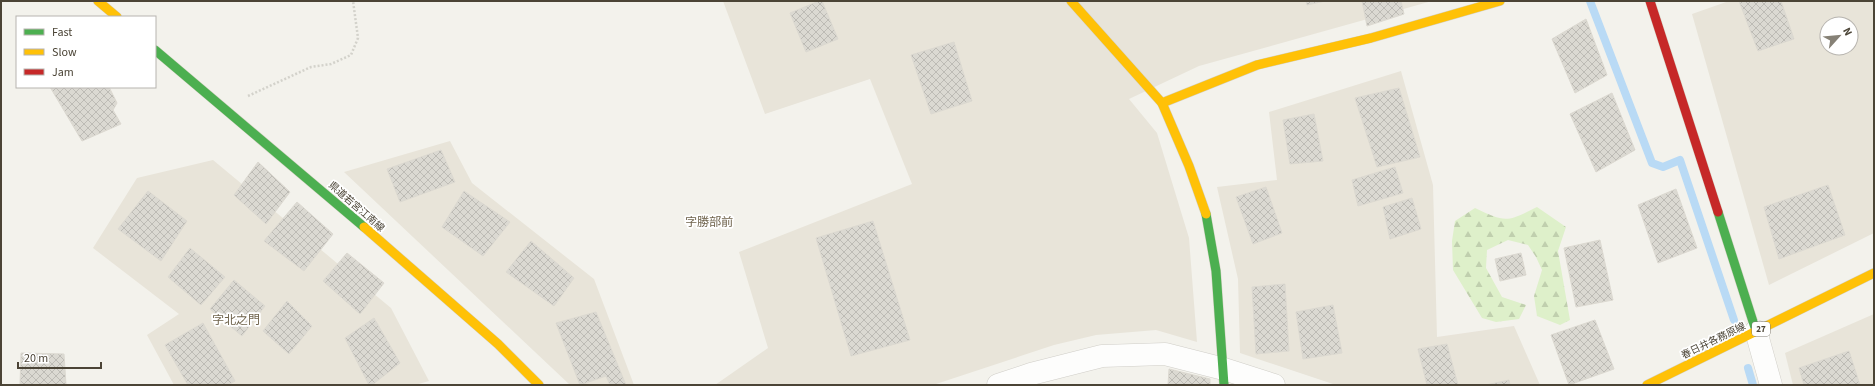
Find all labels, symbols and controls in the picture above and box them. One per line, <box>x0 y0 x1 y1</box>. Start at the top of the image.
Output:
legend <box>16 16 156 88</box>
north arrow <box>1819 16 1859 56</box>
text: Fast <box>52 24 72 41</box>
text: N <box>1839 25 1856 38</box>
text: Slow <box>52 44 77 61</box>
text: Jam <box>52 64 74 81</box>
street label: 県道若宮江南線 <box>325 179 387 235</box>
district label: 字勝部前 <box>685 214 733 231</box>
district label: 字北之門 <box>212 312 260 329</box>
street label: 春日井各務原線 <box>1679 319 1748 363</box>
road number: 27 <box>1752 322 1770 336</box>
scale bar <box>18 344 101 370</box>
text: 20 m <box>24 350 48 367</box>

